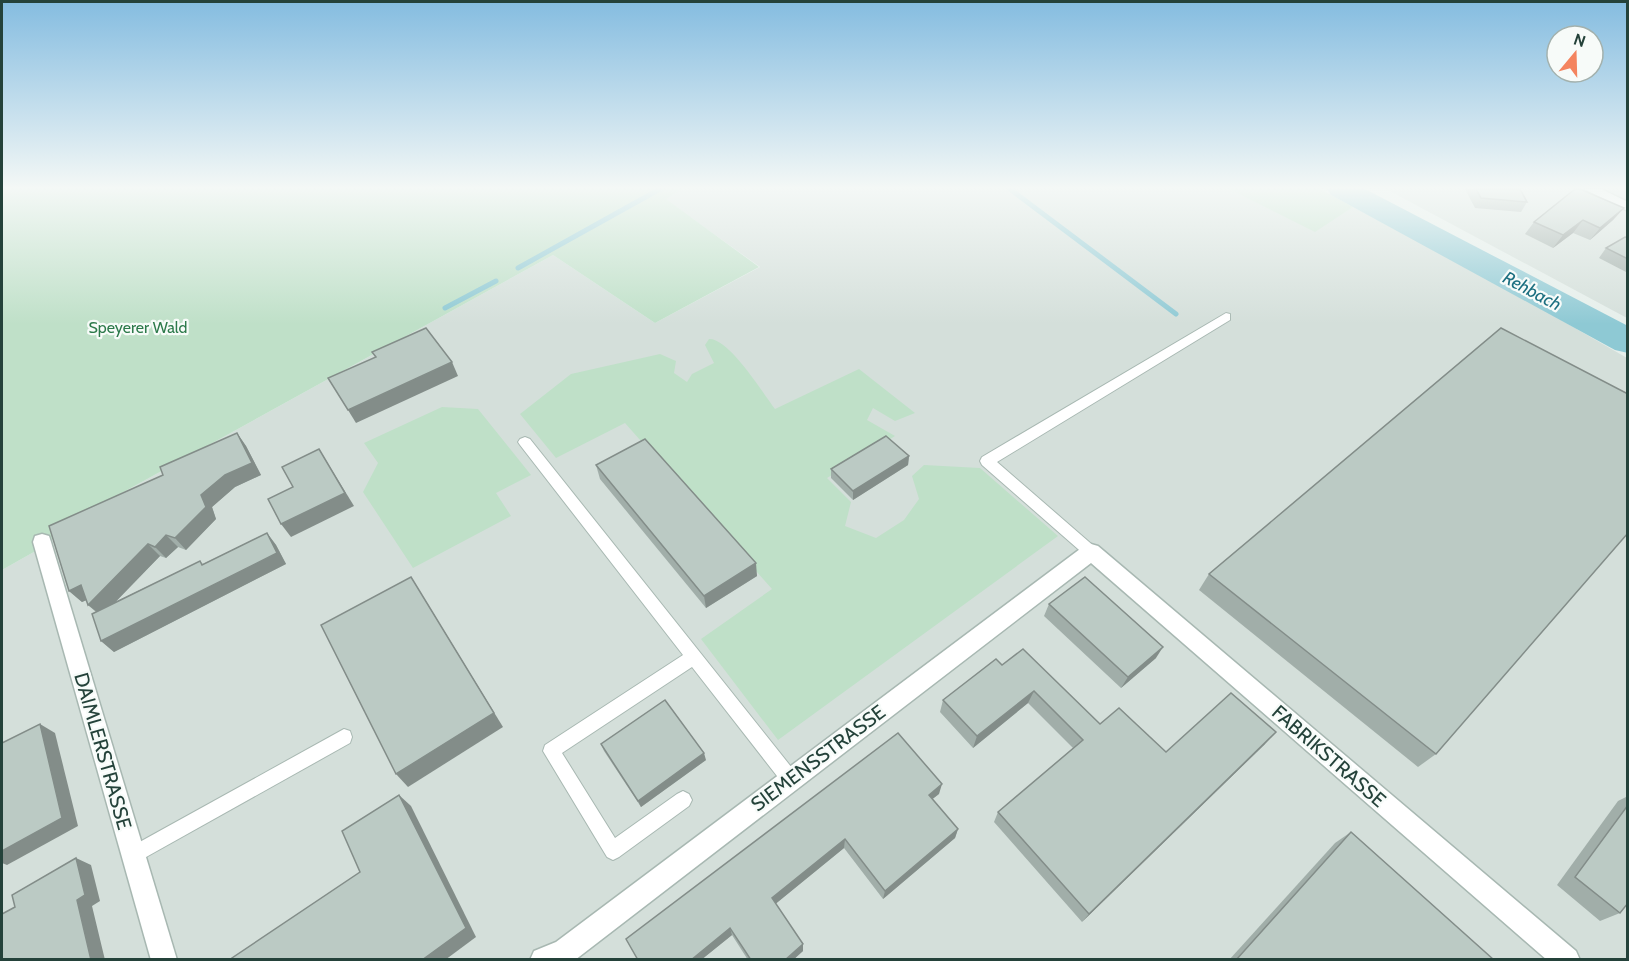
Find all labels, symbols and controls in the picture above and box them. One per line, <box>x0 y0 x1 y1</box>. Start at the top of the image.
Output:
north arrow <box>1545 24 1605 84</box>
text: N <box>1571 29 1588 51</box>
water label: Rehbach <box>1499 267 1565 315</box>
park label: Speyerer Wald <box>89 318 187 337</box>
street label: DAIMLERSTRASSE <box>69 670 137 832</box>
street label: SIEMENSSTRASSE <box>746 700 890 816</box>
street label: FABRIKSTRASSE <box>1267 700 1391 812</box>

